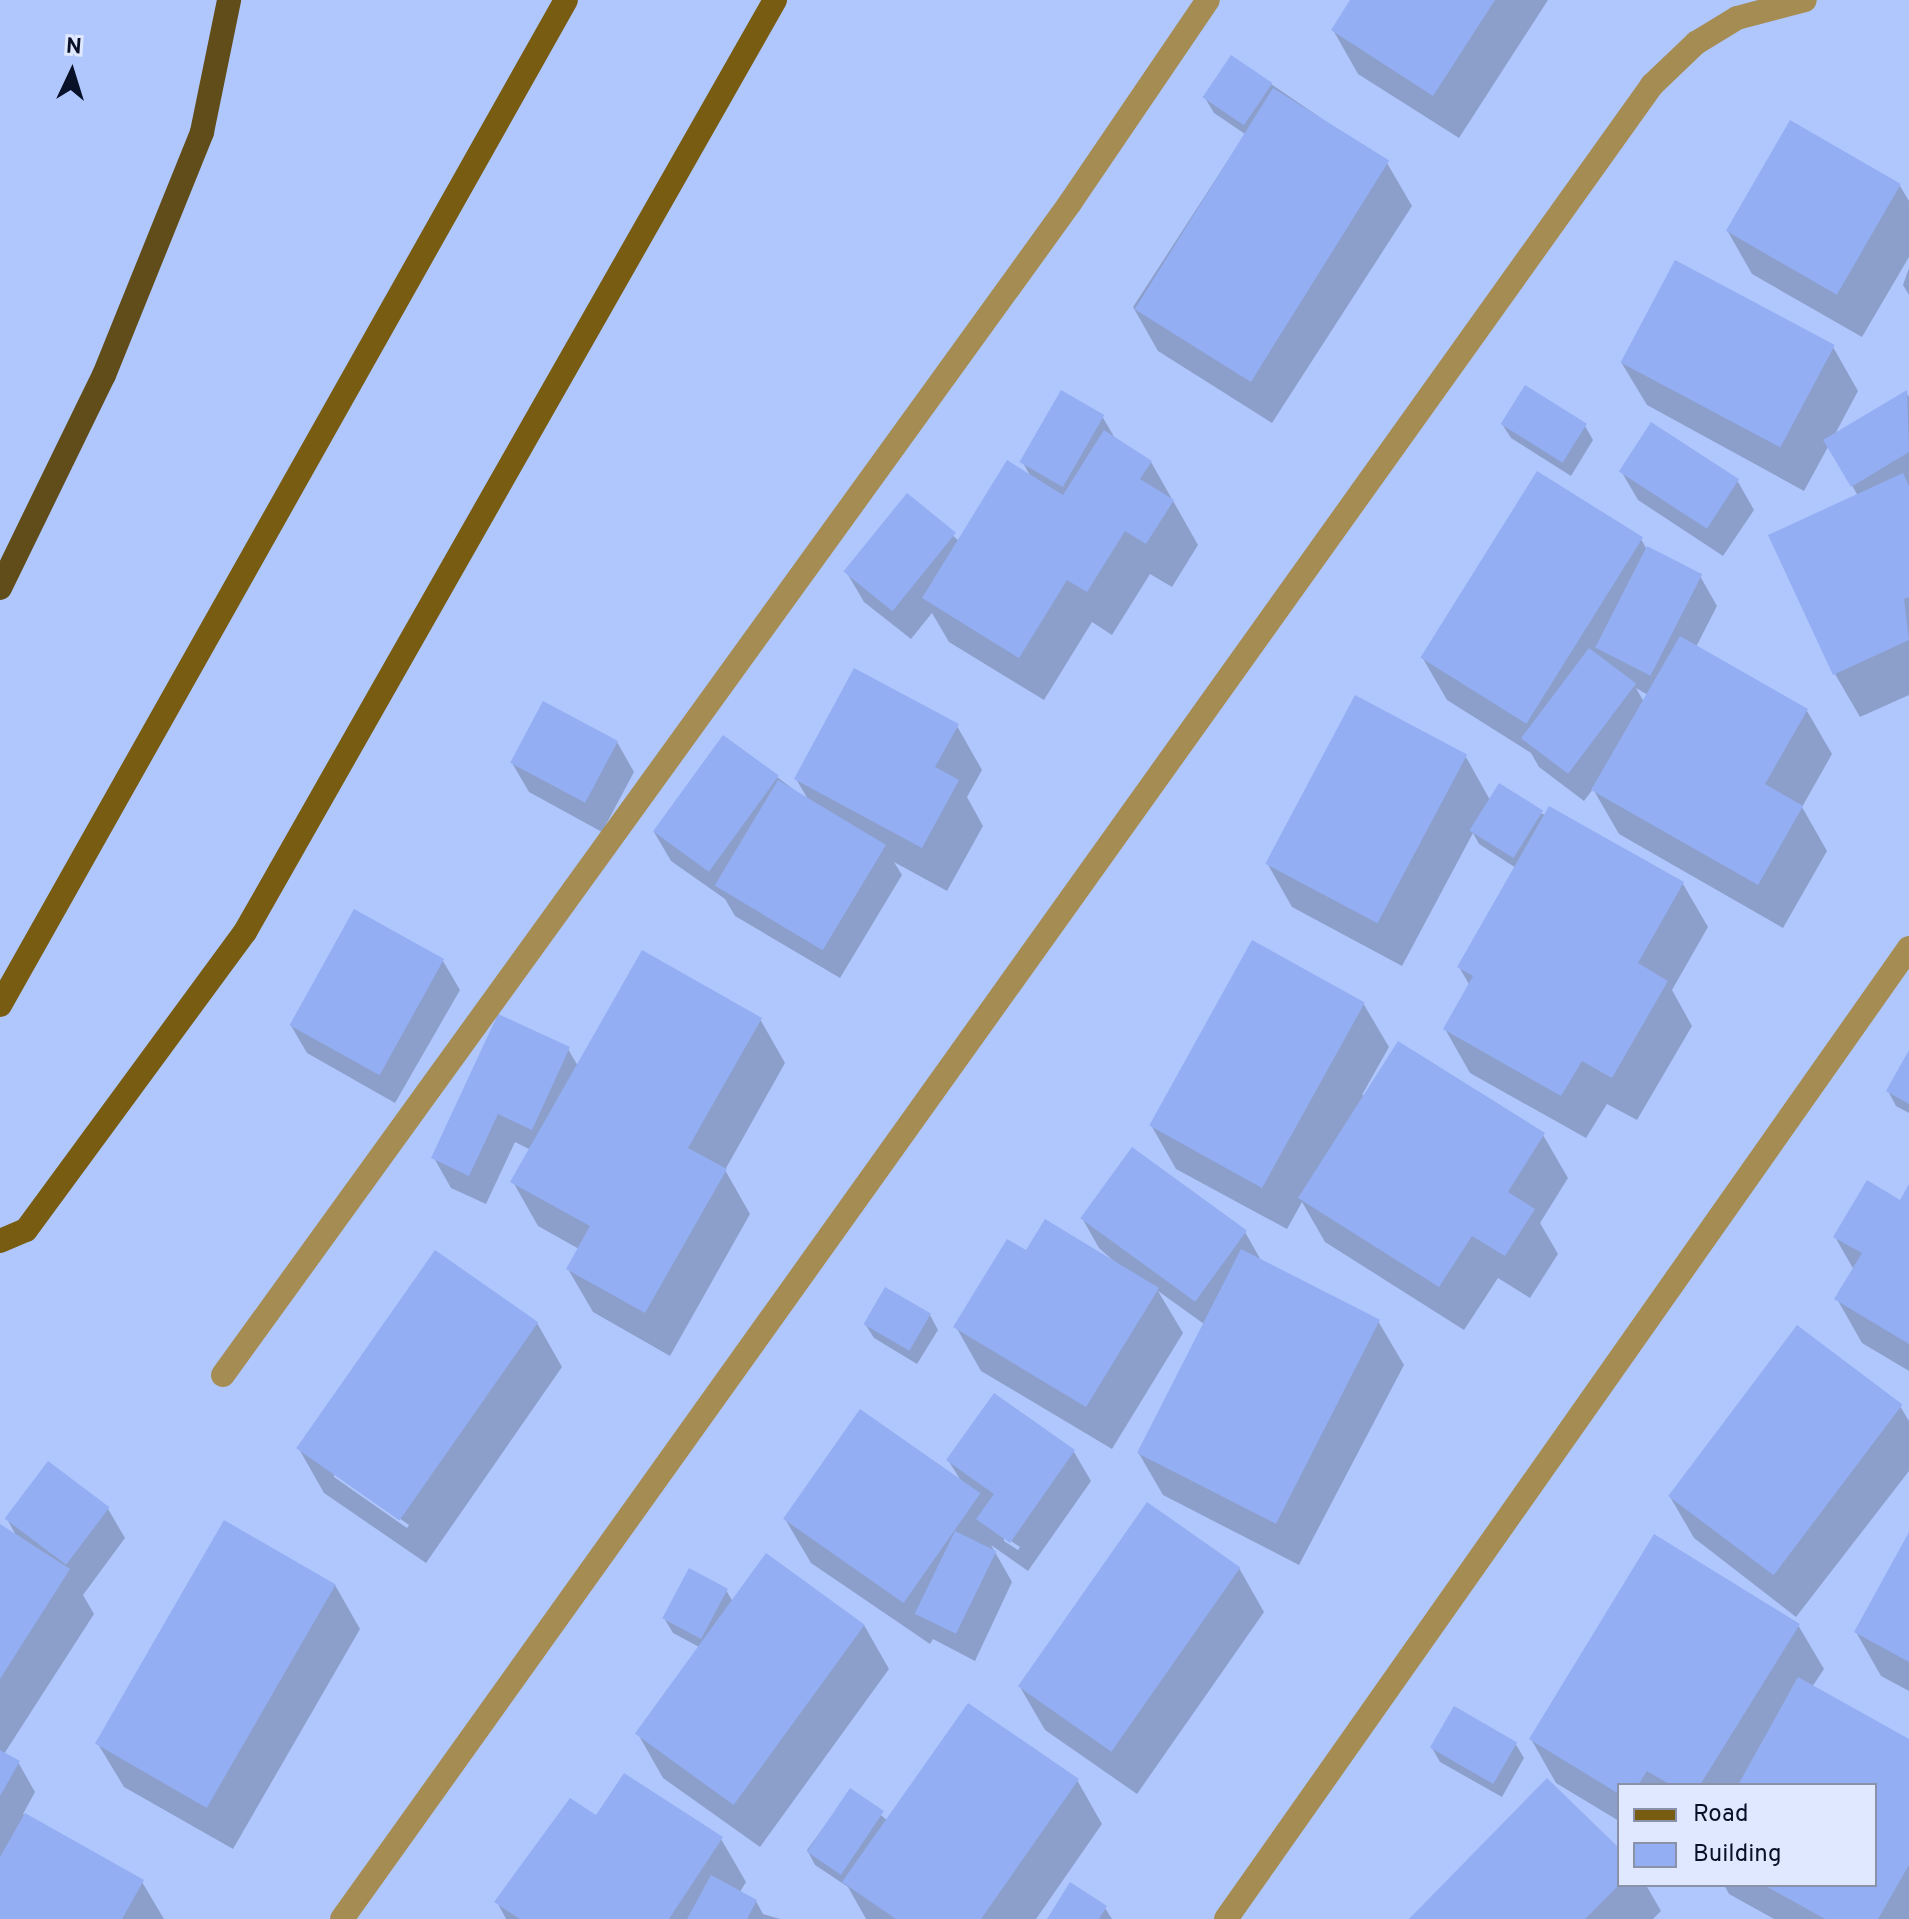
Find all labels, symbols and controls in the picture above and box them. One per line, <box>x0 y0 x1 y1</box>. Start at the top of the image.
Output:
north arrow <box>32 32 112 112</box>
text: N <box>65 34 83 62</box>
legend <box>1617 1783 1877 1887</box>
text: Road <box>1693 1800 1749 1830</box>
text: Building <box>1693 1840 1782 1870</box>

